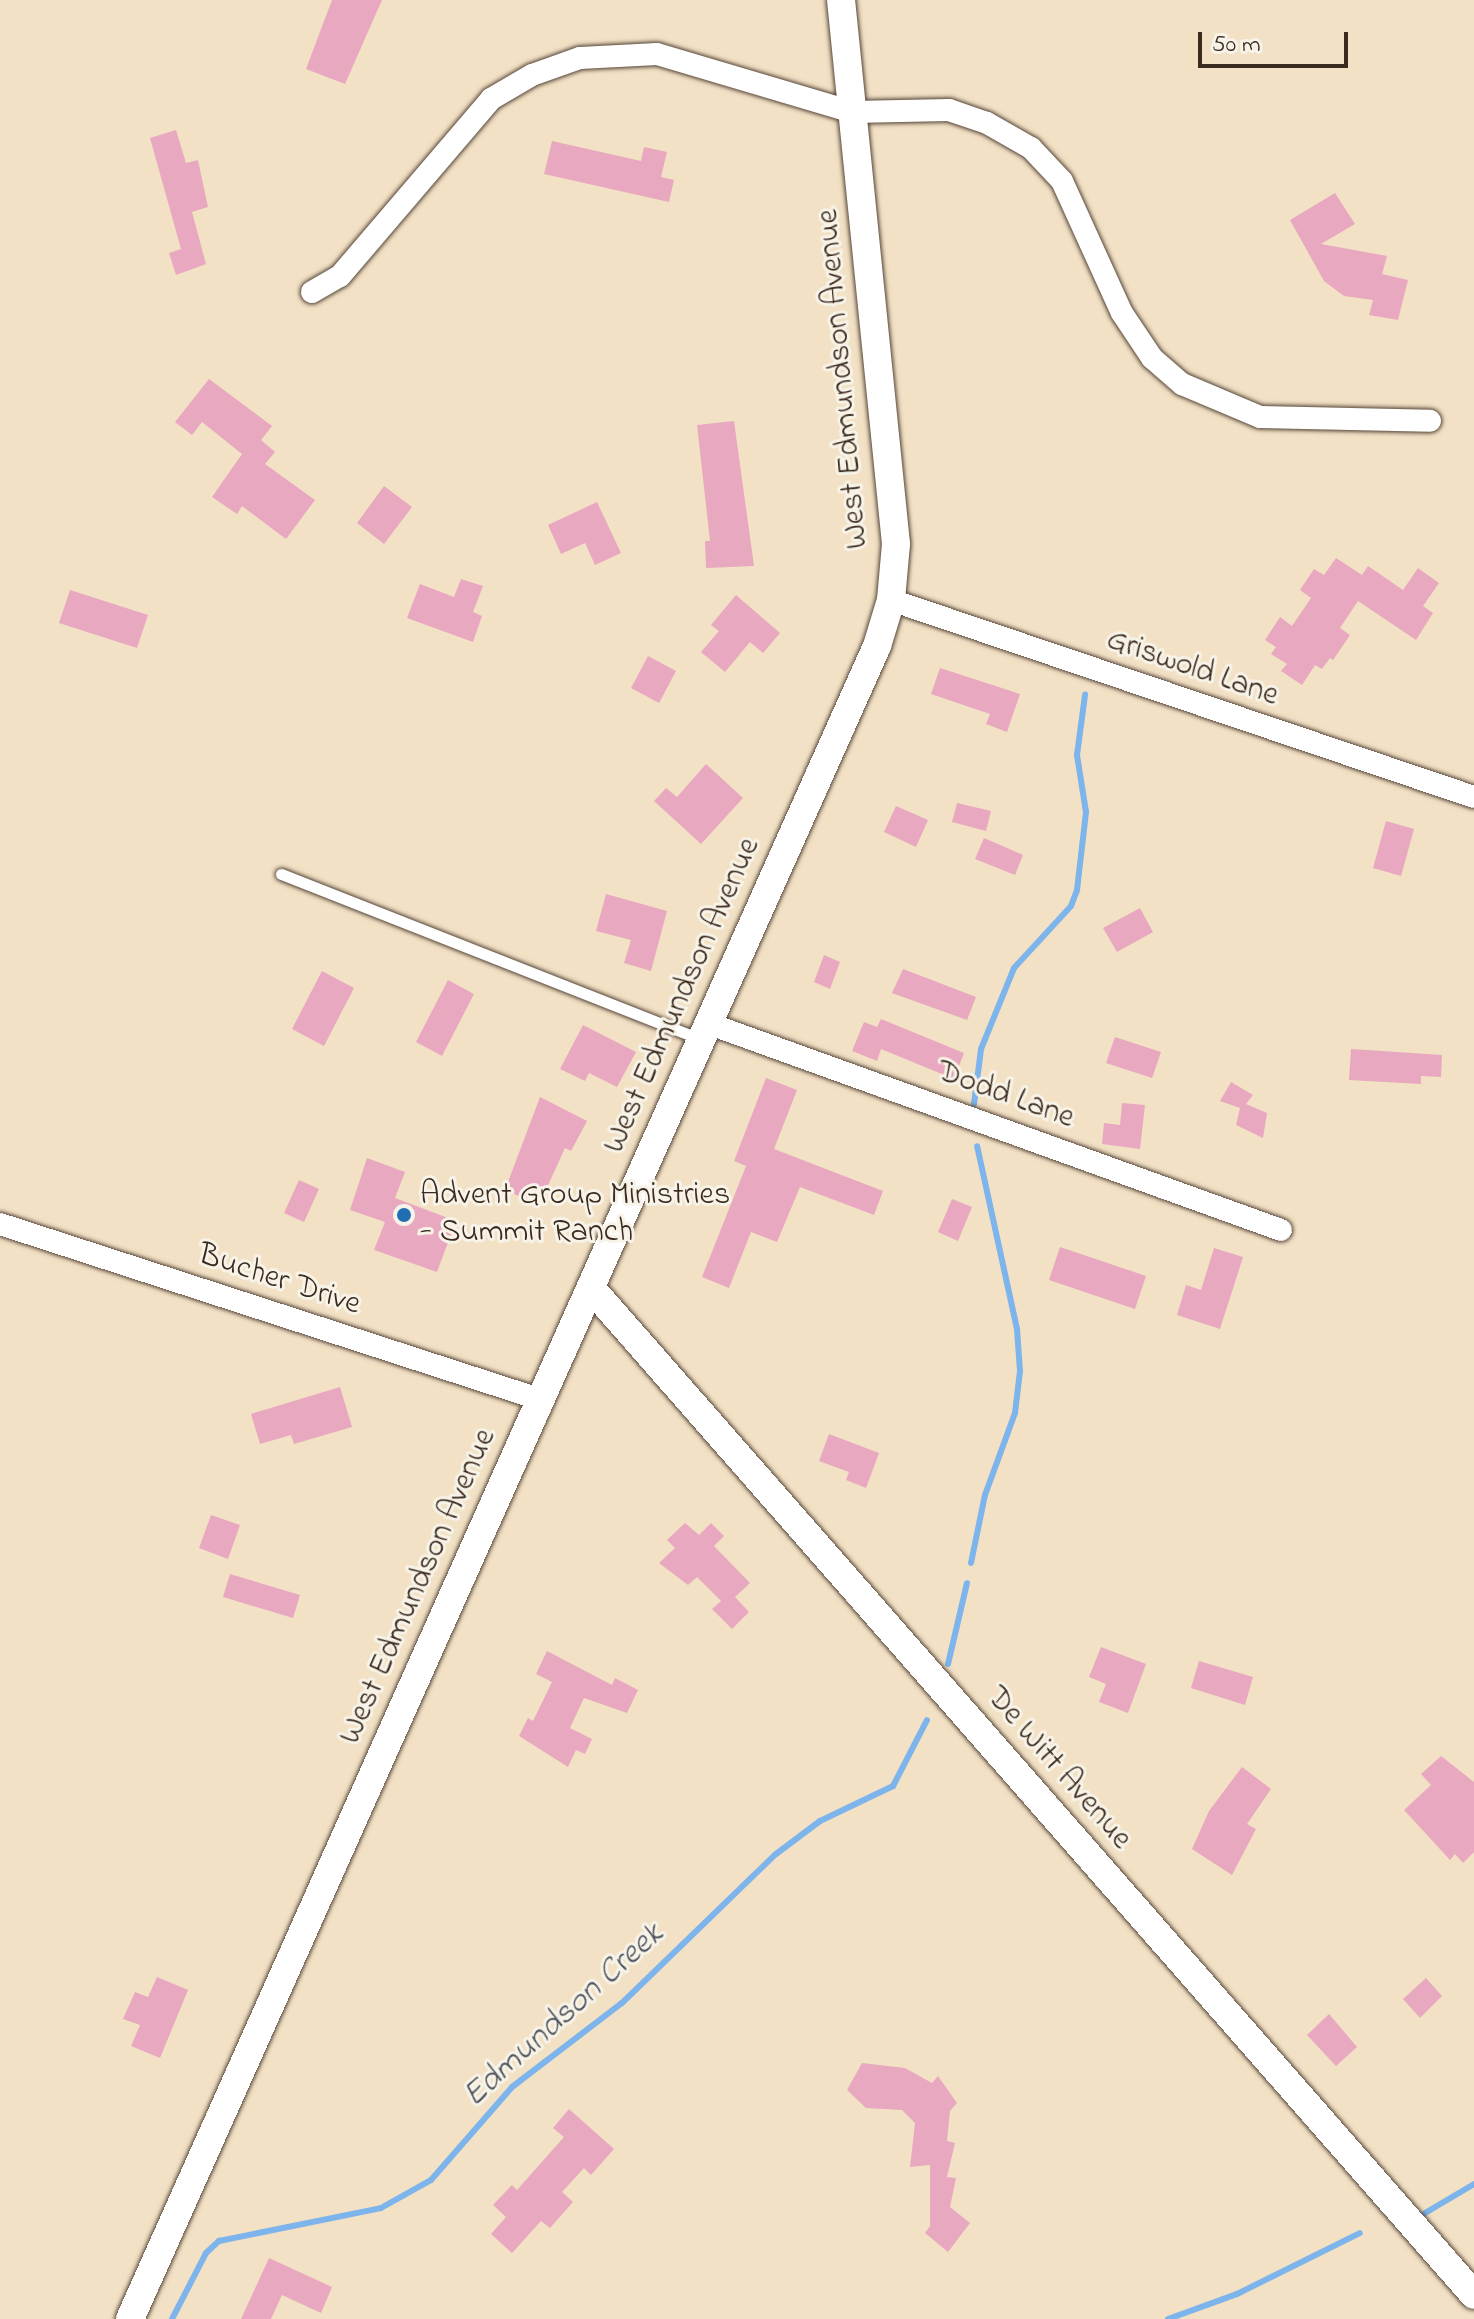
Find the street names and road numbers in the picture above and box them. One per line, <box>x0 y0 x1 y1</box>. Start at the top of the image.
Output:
street label: West Edmundson Avenue <box>810 208 878 550</box>
street label: Griswold Lane <box>1101 622 1283 716</box>
street label: West Edmundson Avenue <box>596 833 770 1159</box>
street label: Dodd Lane <box>931 1053 1079 1139</box>
street label: Bucher Drive <box>193 1237 365 1325</box>
street label: West Edmundson Avenue <box>332 1424 506 1750</box>
street label: De Witt Avenue <box>977 1680 1139 1858</box>

